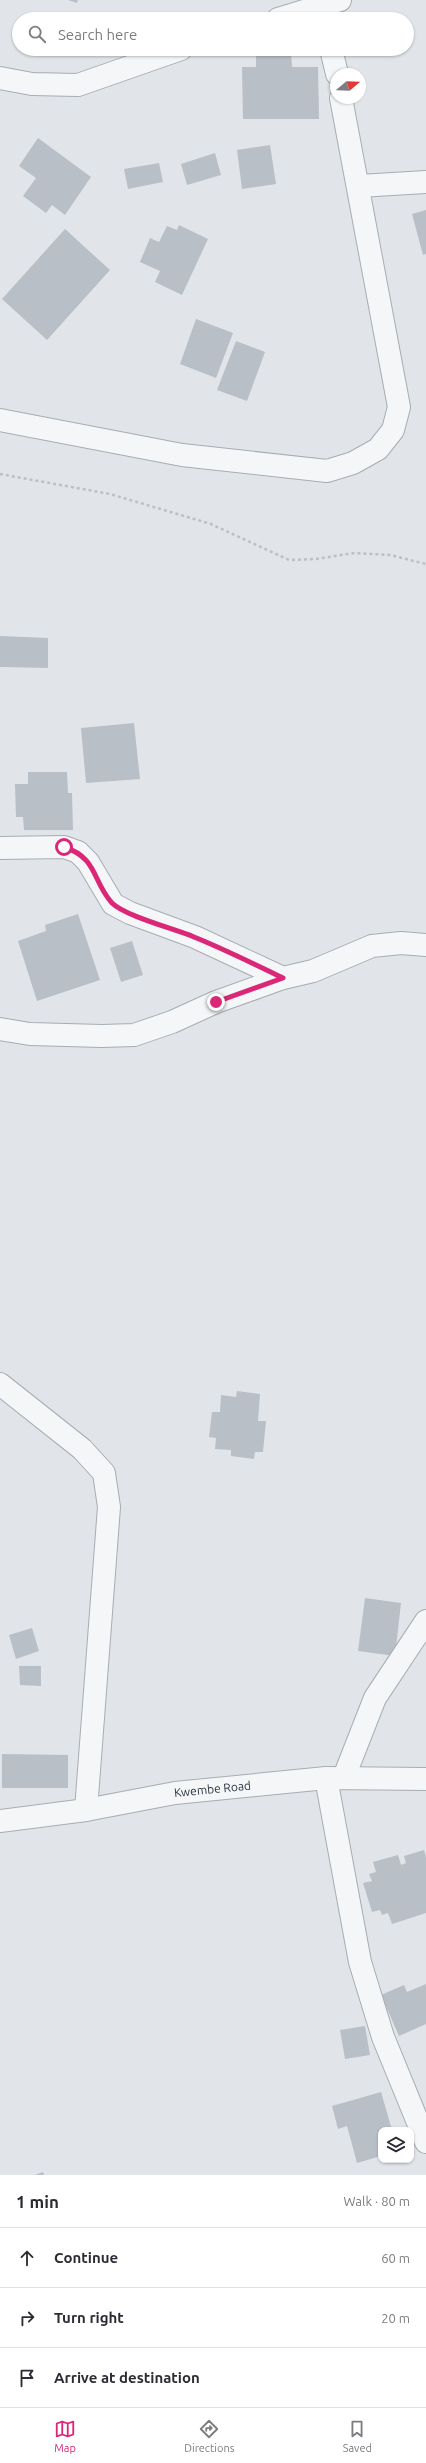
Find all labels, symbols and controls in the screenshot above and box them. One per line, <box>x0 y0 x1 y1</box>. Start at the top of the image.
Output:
search box <box>12 12 414 56</box>
icon: search <box>26 23 48 45</box>
text: Search here <box>58 26 137 43</box>
north arrow <box>330 68 366 104</box>
route start <box>55 838 73 856</box>
route end <box>207 993 225 1011</box>
street label: Kwembe Road <box>173 1778 252 1799</box>
map controls <box>378 2127 414 2163</box>
button: layers <box>378 2127 414 2163</box>
text: 1 min <box>16 2192 59 2211</box>
text: Walk · 80 m <box>344 2194 410 2208</box>
icon: ahead <box>16 2247 38 2269</box>
text: Continue <box>54 2249 118 2266</box>
text: 60 m <box>381 2251 410 2265</box>
icon: right <box>16 2307 38 2329</box>
text: Turn right <box>54 2309 124 2326</box>
text: 20 m <box>381 2311 410 2325</box>
icon: arrive <box>16 2367 38 2389</box>
text: Arrive at destination <box>54 2369 200 2386</box>
tab: Map <box>54 2418 76 2454</box>
tab: Directions <box>184 2418 234 2454</box>
tab: Saved <box>343 2418 372 2454</box>

